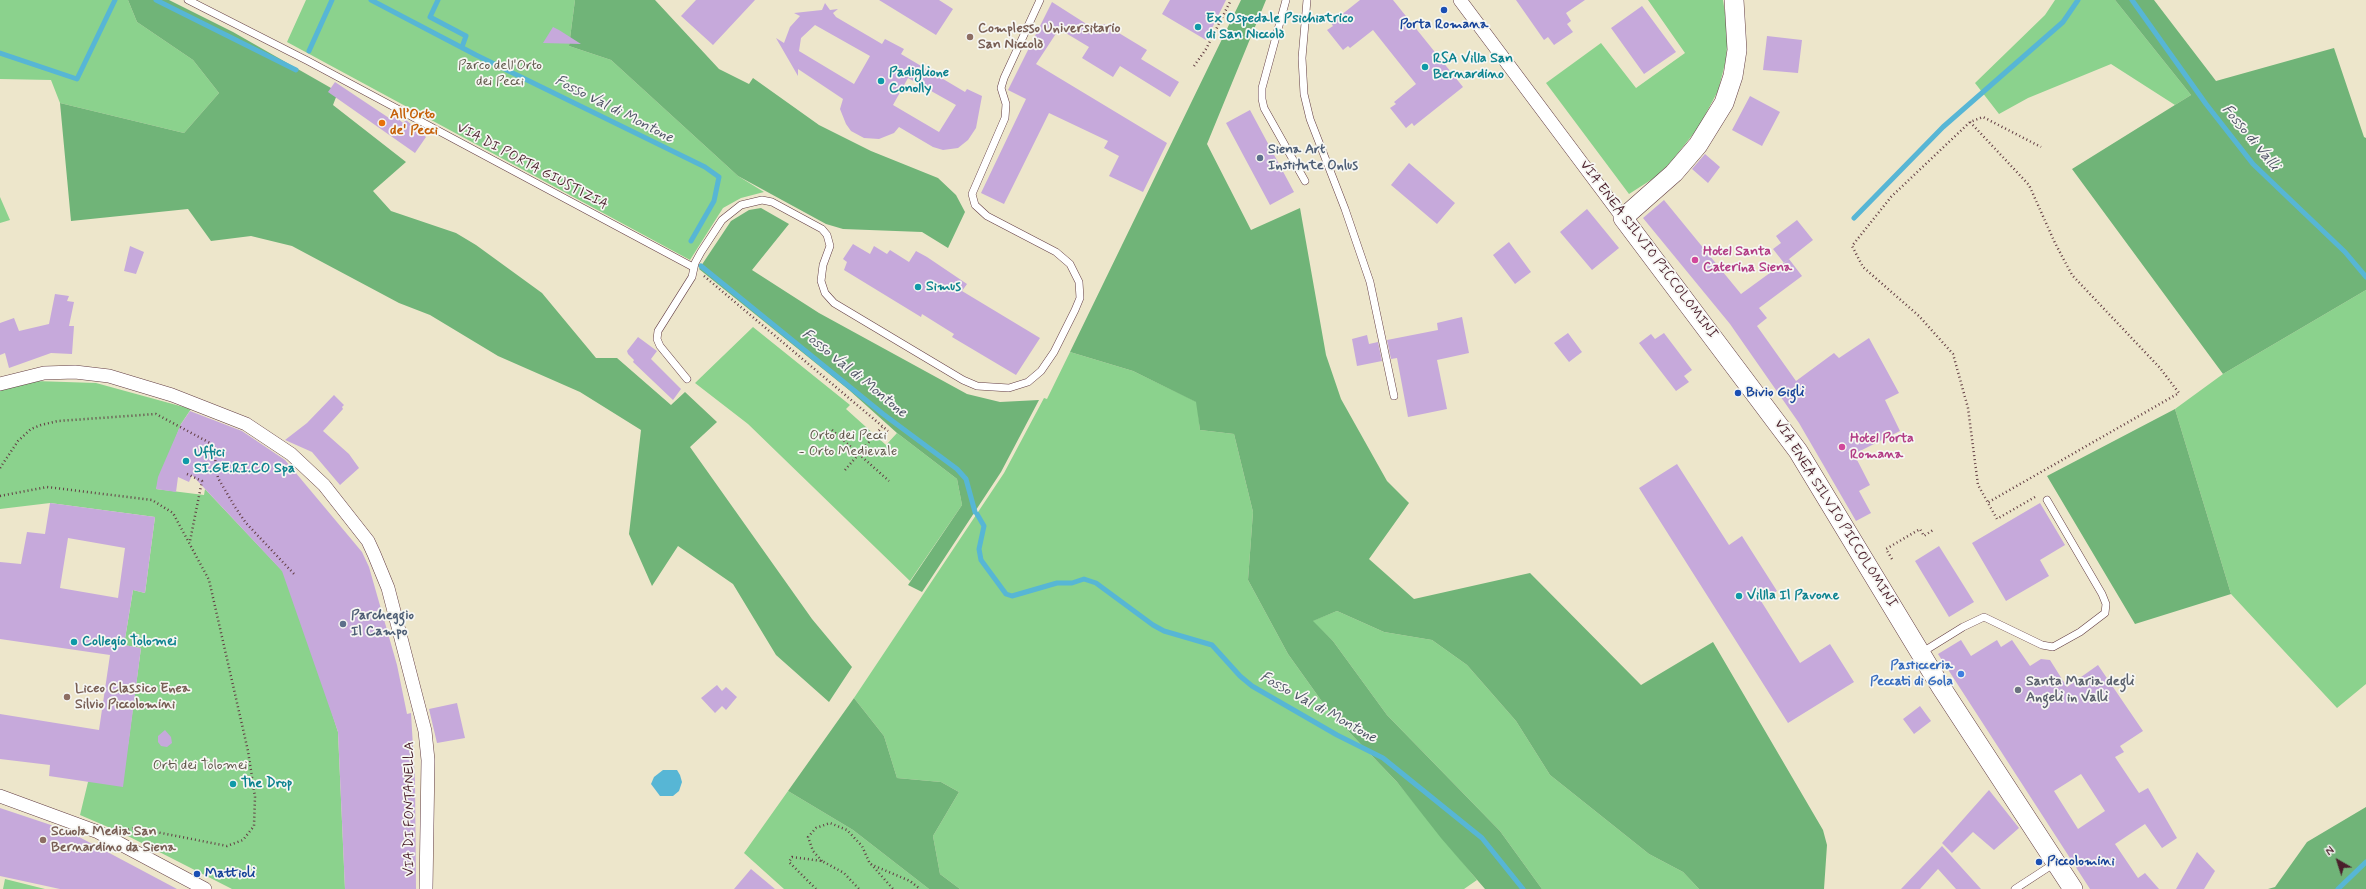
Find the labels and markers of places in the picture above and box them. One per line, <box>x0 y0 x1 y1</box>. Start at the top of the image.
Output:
marker: Porta Romana <box>1439 5 1449 15</box>
place label: Ex Ospedale Psichiatrico di San Niccolò <box>1206 11 1354 44</box>
place label: Porta Romana <box>1400 17 1488 33</box>
place label: Complesso Universitario San Niccolò <box>978 21 1120 54</box>
marker: Ex Ospedale Psichiatrico di San Niccolò <box>1193 22 1203 32</box>
marker: Complesso Universitario San Niccolò <box>965 32 975 42</box>
place label: RSA Villa San Bernardino <box>1433 51 1513 84</box>
marker: RSA Villa San Bernardino <box>1420 62 1430 72</box>
place label: Padiglione Conolly <box>889 65 949 98</box>
marker: Padiglione Conolly <box>876 76 886 86</box>
place label: All’Orto de' Pecci <box>390 107 438 140</box>
marker: All’Orto de' Pecci <box>377 118 387 128</box>
place label: Siena Art Institute Onlus <box>1268 142 1358 174</box>
marker: Siena Art Institute Onlus <box>1255 153 1265 163</box>
place label: Hotel Santa Caterina Siena <box>1703 244 1792 276</box>
marker: Hotel Santa Caterina Siena <box>1690 255 1700 265</box>
place label: Simus <box>926 279 961 295</box>
marker: Simus <box>913 282 923 292</box>
place label: Bivio Gigli <box>1746 385 1804 401</box>
marker: Bivio Gigli <box>1733 388 1743 398</box>
place label: Hotel Porta Romana <box>1850 431 1914 464</box>
marker: Hotel Porta Romana <box>1837 442 1847 452</box>
place label: Uffici SI.GE.RI.CO Spa <box>194 445 295 478</box>
marker: Uffici SI.GE.RI.CO Spa <box>181 456 191 466</box>
place label: Villla Il Pavone <box>1747 588 1839 604</box>
marker: Villla Il Pavone <box>1734 591 1744 601</box>
place label: Parcheggio Il Campo <box>351 608 414 640</box>
marker: Parcheggio Il Campo <box>338 619 348 629</box>
place label: Collegio Tolomei <box>82 634 177 650</box>
marker: Collegio Tolomei <box>69 637 79 647</box>
place label: Pasticceria Peccati di Gola <box>1870 658 1953 690</box>
marker: Pasticceria Peccati di Gola <box>1956 669 1966 679</box>
place label: Santa Maria degli Angeli in Valli <box>2026 674 2134 706</box>
place label: Liceo Classico Enea Silvio Piccolomini <box>75 681 190 714</box>
marker: Santa Maria degli Angeli in Valli <box>2013 685 2023 695</box>
marker: Liceo Classico Enea Silvio Piccolomini <box>62 692 72 702</box>
place label: The Drop <box>241 776 292 792</box>
marker: The Drop <box>228 779 238 789</box>
place label: Scuola Media San Bernardino da Siena <box>51 824 176 856</box>
marker: Scuola Media San Bernardino da Siena <box>38 835 48 845</box>
place label: Piccolomini <box>2047 854 2115 870</box>
marker: Piccolomini <box>2034 857 2044 867</box>
place label: Mattioli <box>205 866 255 882</box>
marker: Mattioli <box>192 869 202 879</box>

